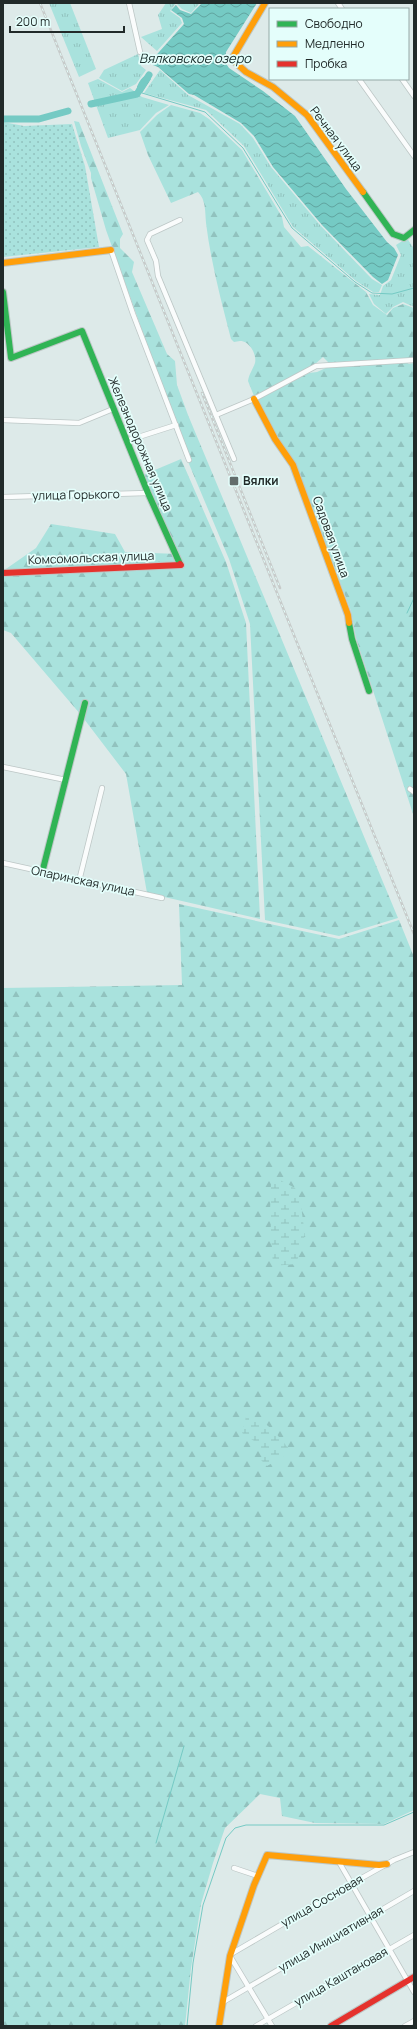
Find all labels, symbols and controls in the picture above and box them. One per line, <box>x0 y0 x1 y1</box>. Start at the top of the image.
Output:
scale bar <box>10 8 124 34</box>
legend <box>269 8 409 80</box>
text: 200 m <box>16 13 50 30</box>
text: Свободно <box>305 15 363 32</box>
text: Медленно <box>305 35 365 52</box>
water label: Вялковское озеро <box>139 49 252 67</box>
text: Пробка <box>305 55 347 72</box>
street label: Речная улица <box>306 103 367 175</box>
street label: Железнодорожная улица <box>104 374 177 514</box>
place label: Вялки <box>243 472 279 489</box>
marker: Вялки <box>228 475 240 487</box>
street label: улица Горького <box>32 485 120 504</box>
street label: Садовая улица <box>309 494 354 580</box>
street label: Комсомольская улица <box>27 547 154 568</box>
street label: Опаринская улица <box>30 861 136 900</box>
street label: улица Сосновая <box>277 1870 366 1931</box>
street label: улица Инициативная <box>275 1901 387 1976</box>
street label: улица Каштановая <box>291 1943 391 2010</box>

